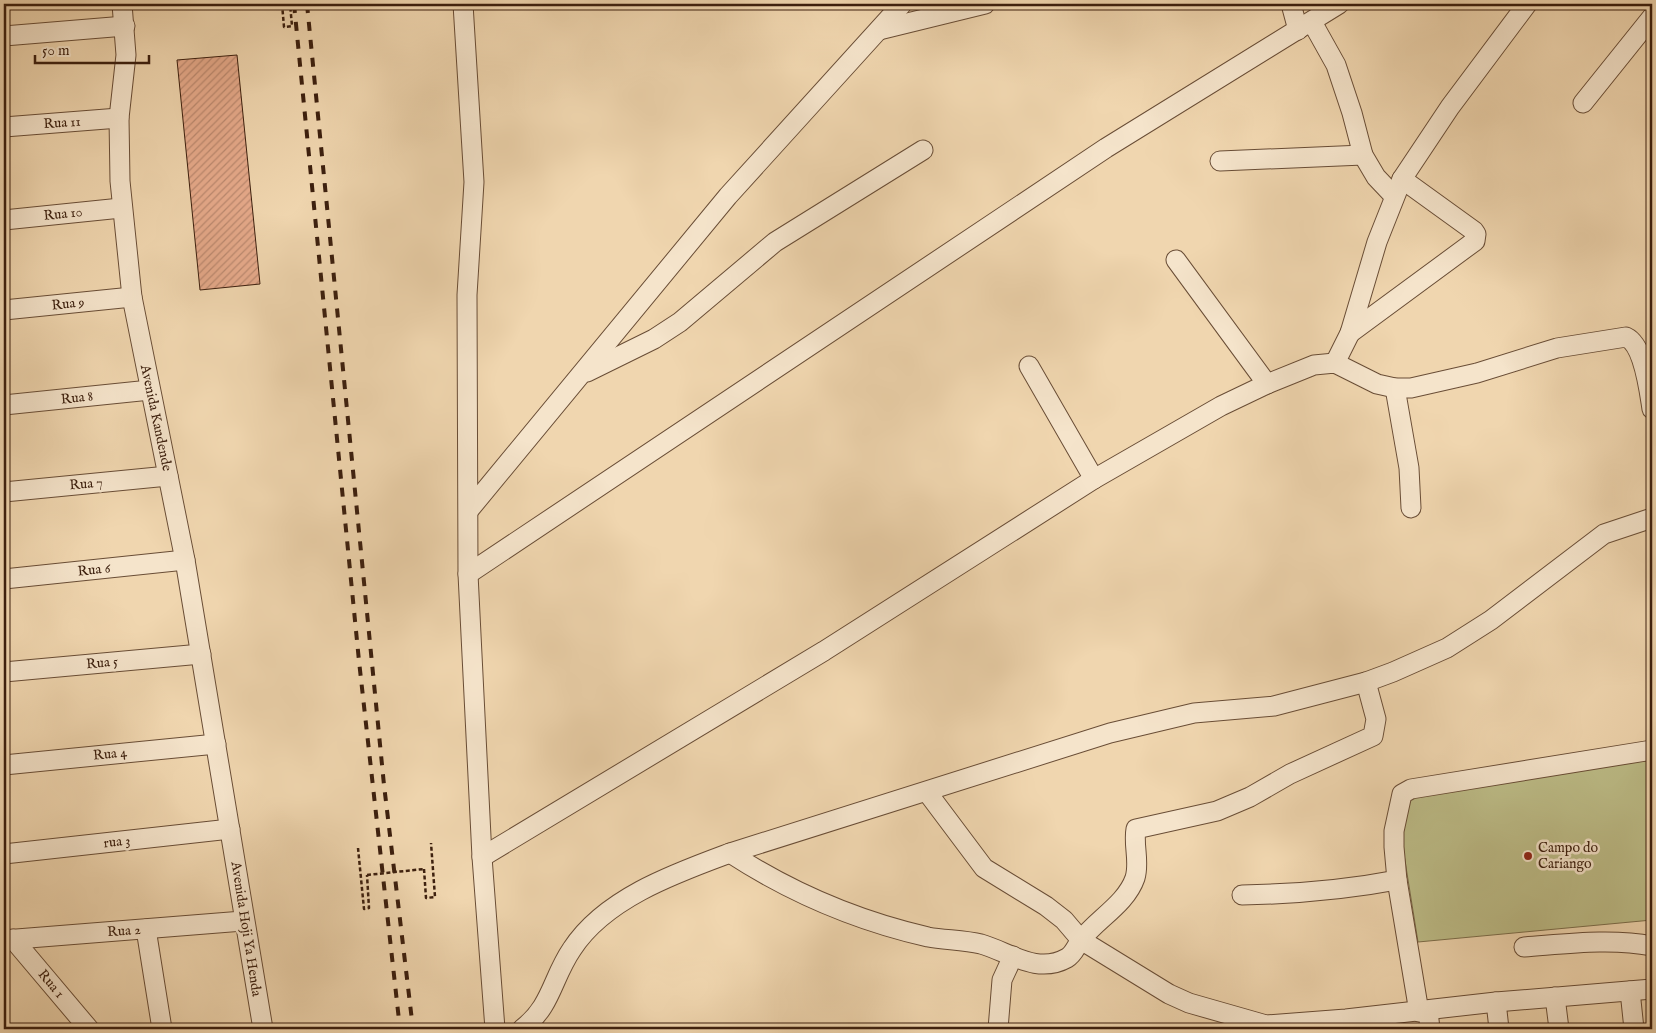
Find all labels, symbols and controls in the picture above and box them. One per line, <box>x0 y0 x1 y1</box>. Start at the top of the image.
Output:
scale bar <box>35 32 149 64</box>
text: 50 m <box>42 41 70 60</box>
street label: Rua 11 <box>43 113 81 133</box>
street label: Rua 10 <box>43 203 83 225</box>
street label: Rua 9 <box>51 293 85 315</box>
street label: Avenida Kandende <box>136 362 176 473</box>
street label: Rua 8 <box>60 387 94 409</box>
street label: Rua 7 <box>69 474 103 494</box>
street label: Rua 6 <box>77 559 112 581</box>
street label: Rua 5 <box>85 653 119 673</box>
street label: Rua 4 <box>92 743 128 765</box>
street label: rua 3 <box>103 832 131 852</box>
place label: Campo do Cariango <box>1538 839 1599 873</box>
marker: Campo do Cariango <box>1522 850 1534 862</box>
street label: Avenida Hoji Ya Henda <box>226 859 266 999</box>
street label: Rua 2 <box>107 921 142 941</box>
street label: Rua 1 <box>34 966 68 1002</box>

